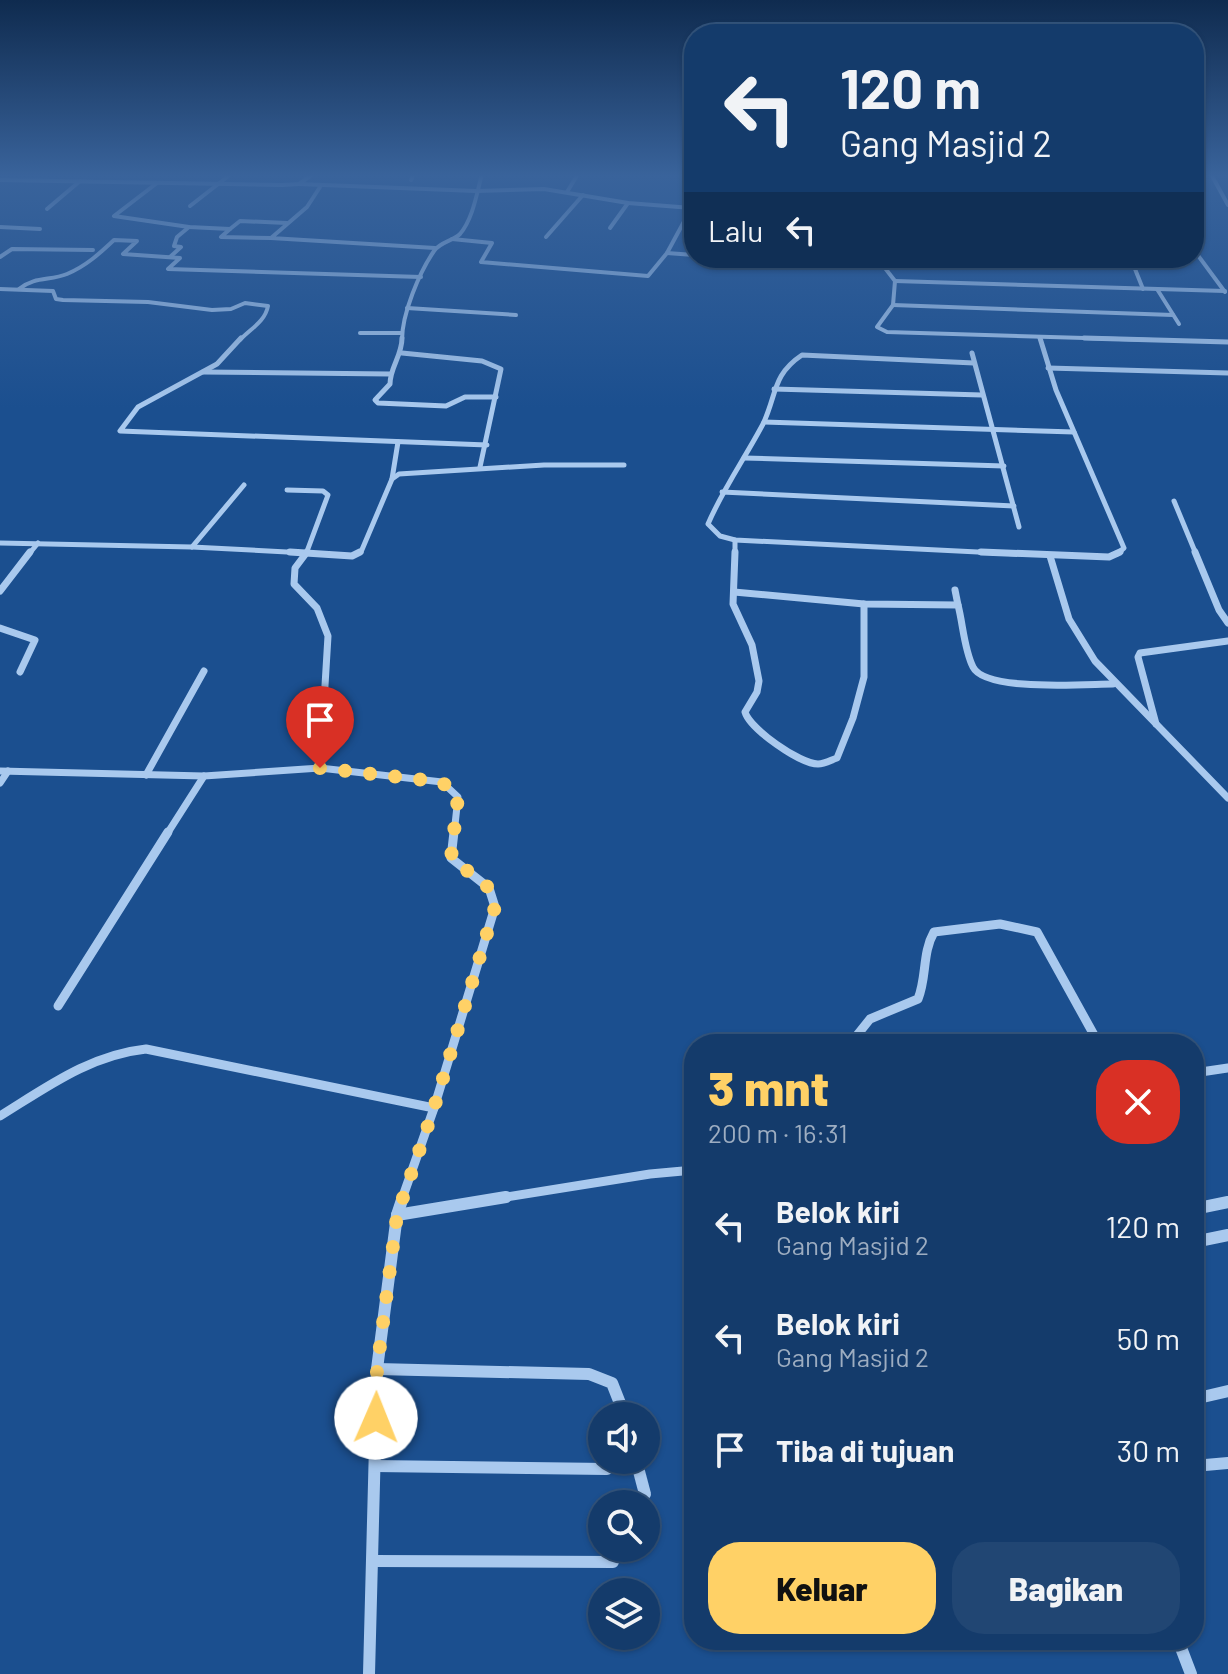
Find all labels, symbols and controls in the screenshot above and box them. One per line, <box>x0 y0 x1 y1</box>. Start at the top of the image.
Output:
text: 120 m <box>840 53 981 120</box>
icon: left <box>708 56 812 160</box>
text: Gang Masjid 2 <box>840 121 1052 164</box>
icon: left <box>779 208 823 252</box>
text: Lalu <box>708 212 763 248</box>
pin <box>286 686 354 768</box>
icon: arrive <box>298 698 342 742</box>
text: 3 mnt <box>708 1058 829 1116</box>
button: close <box>1096 1060 1180 1144</box>
text: 200 m · 16:31 <box>708 1117 848 1148</box>
text: Belok kiri <box>776 1193 900 1229</box>
icon: left <box>708 1204 752 1248</box>
text: 120 m <box>1106 1208 1180 1244</box>
text: Gang Masjid 2 <box>776 1229 929 1260</box>
text: Belok kiri <box>776 1305 900 1341</box>
icon: left <box>708 1316 752 1360</box>
text: 50 m <box>1117 1320 1180 1356</box>
text: Gang Masjid 2 <box>776 1341 929 1372</box>
position arrow <box>334 1376 418 1460</box>
map controls <box>588 1402 660 1650</box>
button: sound <box>588 1402 660 1474</box>
icon: arrive <box>708 1428 752 1472</box>
text: Tiba di tujuan <box>776 1432 954 1468</box>
text: 30 m <box>1117 1432 1180 1468</box>
button: search <box>588 1490 660 1562</box>
button: Keluar <box>708 1542 936 1634</box>
button: Bagikan <box>952 1542 1180 1634</box>
button: layers <box>588 1578 660 1650</box>

